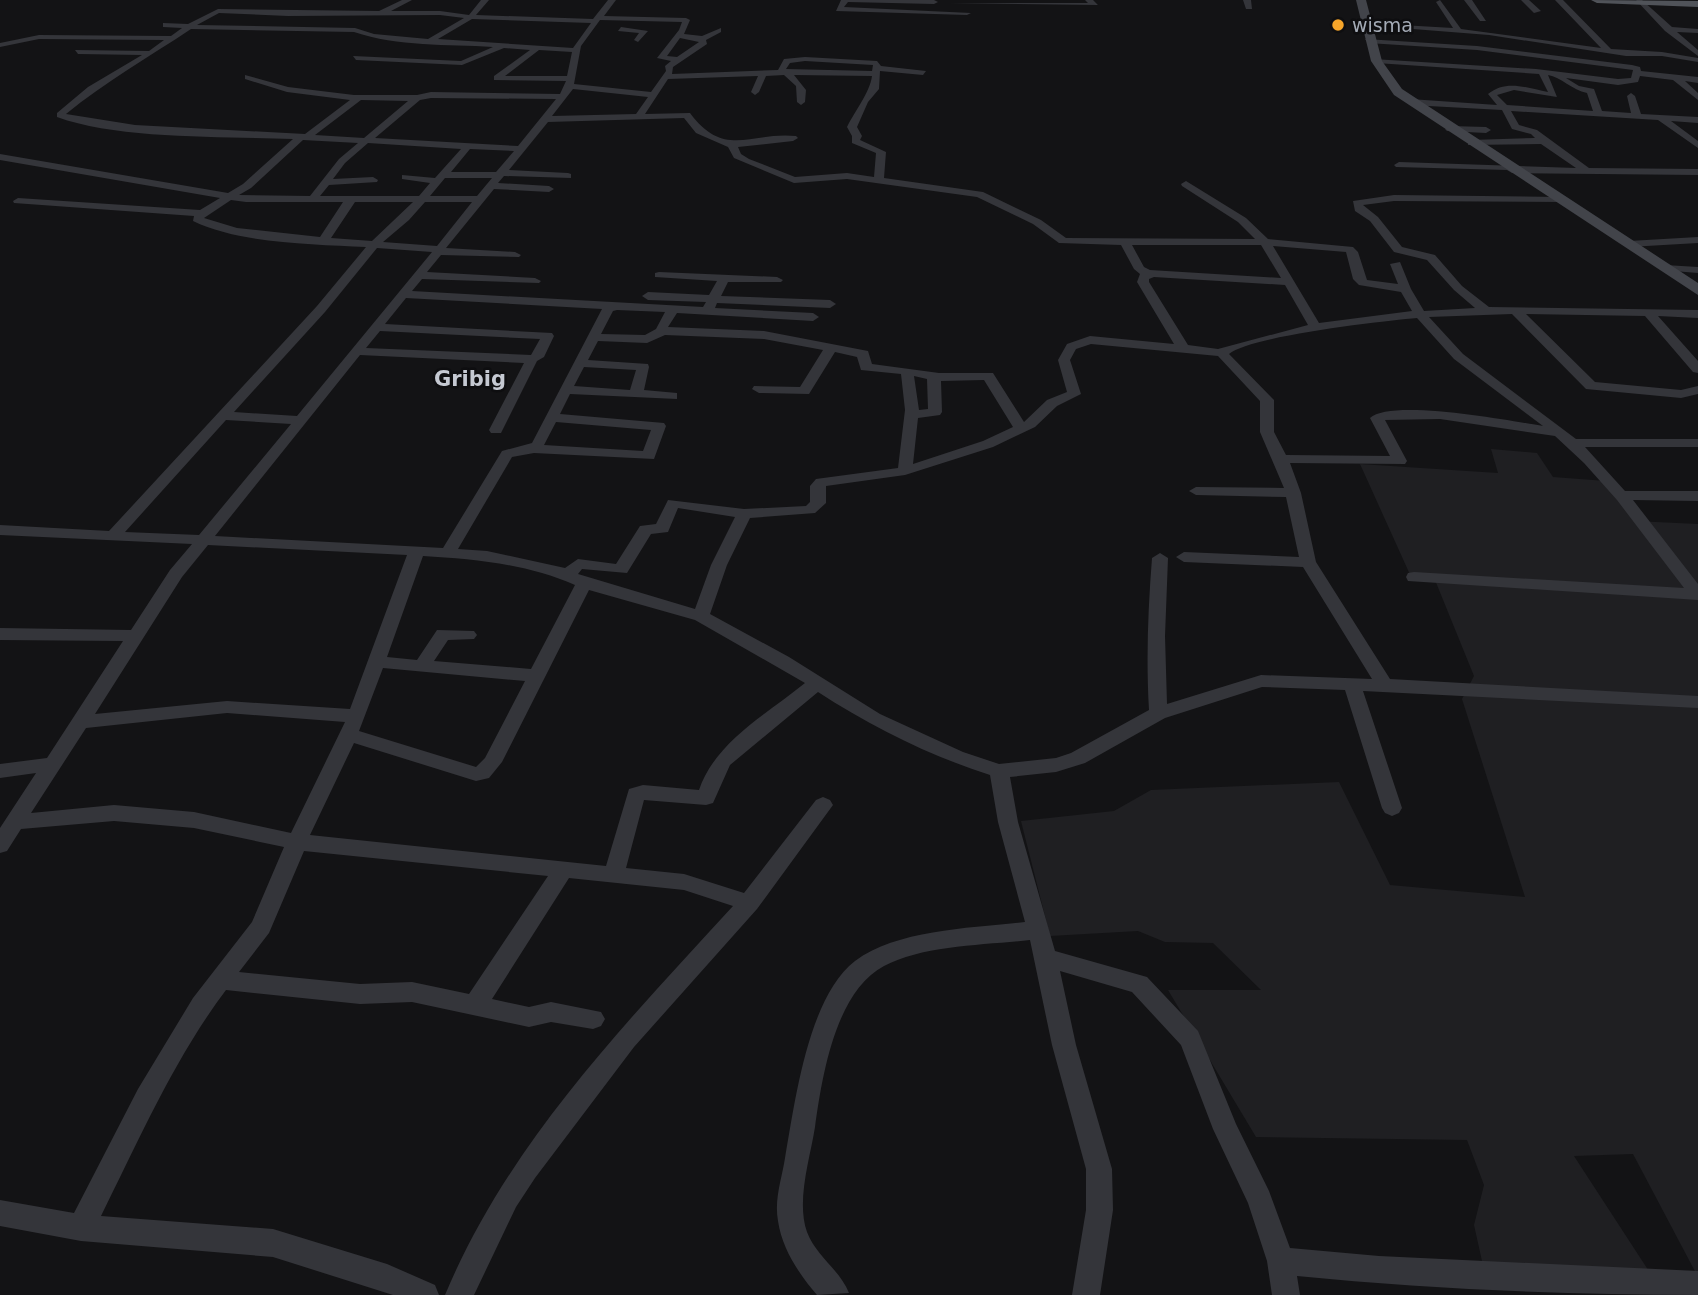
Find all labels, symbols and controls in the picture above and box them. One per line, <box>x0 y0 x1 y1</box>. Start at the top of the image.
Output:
place label: wisma <box>1352 14 1413 36</box>
marker: wisma <box>1330 17 1346 33</box>
district label: Gribig <box>434 367 506 391</box>

